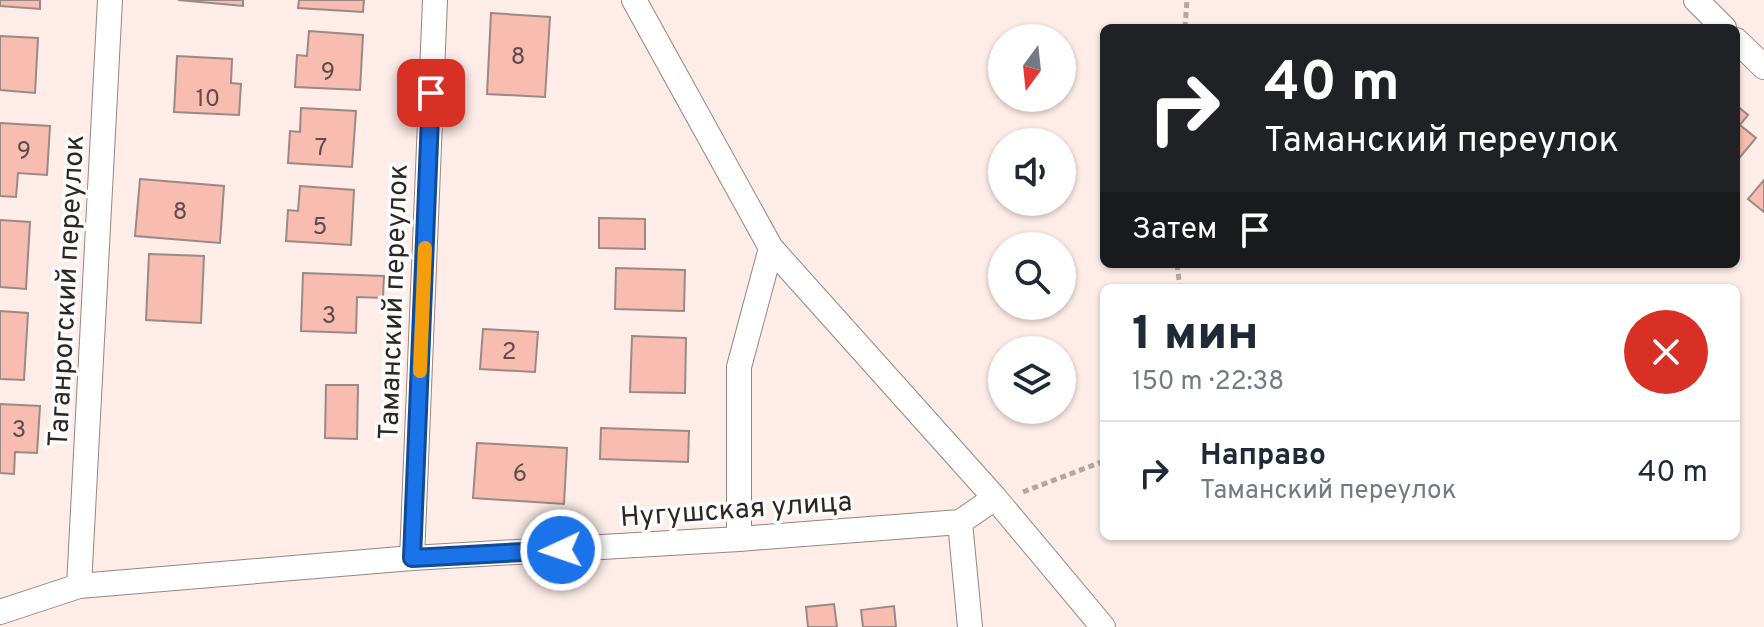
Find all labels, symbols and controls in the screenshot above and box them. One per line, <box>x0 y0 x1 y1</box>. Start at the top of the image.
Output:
north arrow <box>988 24 1076 112</box>
map controls <box>988 24 1076 424</box>
house number: 8 <box>511 43 525 73</box>
text: 40 m <box>1264 50 1400 120</box>
icon: right <box>1132 56 1236 160</box>
house number: 9 <box>321 58 335 88</box>
pin <box>397 59 465 127</box>
icon: arrive <box>409 71 453 115</box>
house number: 10 <box>196 85 220 115</box>
text: Таманский переулок <box>1264 119 1619 165</box>
button: sound <box>988 128 1076 216</box>
street label: Таганрогский переулок <box>42 134 94 448</box>
house number: 7 <box>315 134 327 164</box>
house number: 9 <box>17 137 31 167</box>
street label: Таманский переулок <box>372 163 418 441</box>
house number: 8 <box>173 198 187 228</box>
icon: arrive <box>1233 208 1277 252</box>
text: Затем <box>1132 212 1217 249</box>
house number: 5 <box>313 213 327 243</box>
button: search <box>988 232 1076 320</box>
house number: 3 <box>322 302 336 332</box>
text: 1 мин <box>1132 306 1259 366</box>
button: close <box>1624 310 1708 394</box>
button: layers <box>988 336 1076 424</box>
house number: 2 <box>502 338 516 368</box>
text: 150 m · 22:38 <box>1132 366 1284 399</box>
house number: 3 <box>12 416 26 446</box>
text: Направо <box>1200 438 1326 475</box>
icon: right <box>1132 451 1176 495</box>
text: 40 m <box>1638 455 1708 492</box>
house number: 6 <box>513 460 527 490</box>
text: Таманский переулок <box>1200 475 1456 508</box>
street label: Нугушская улица <box>619 485 853 537</box>
position arrow <box>519 508 603 592</box>

